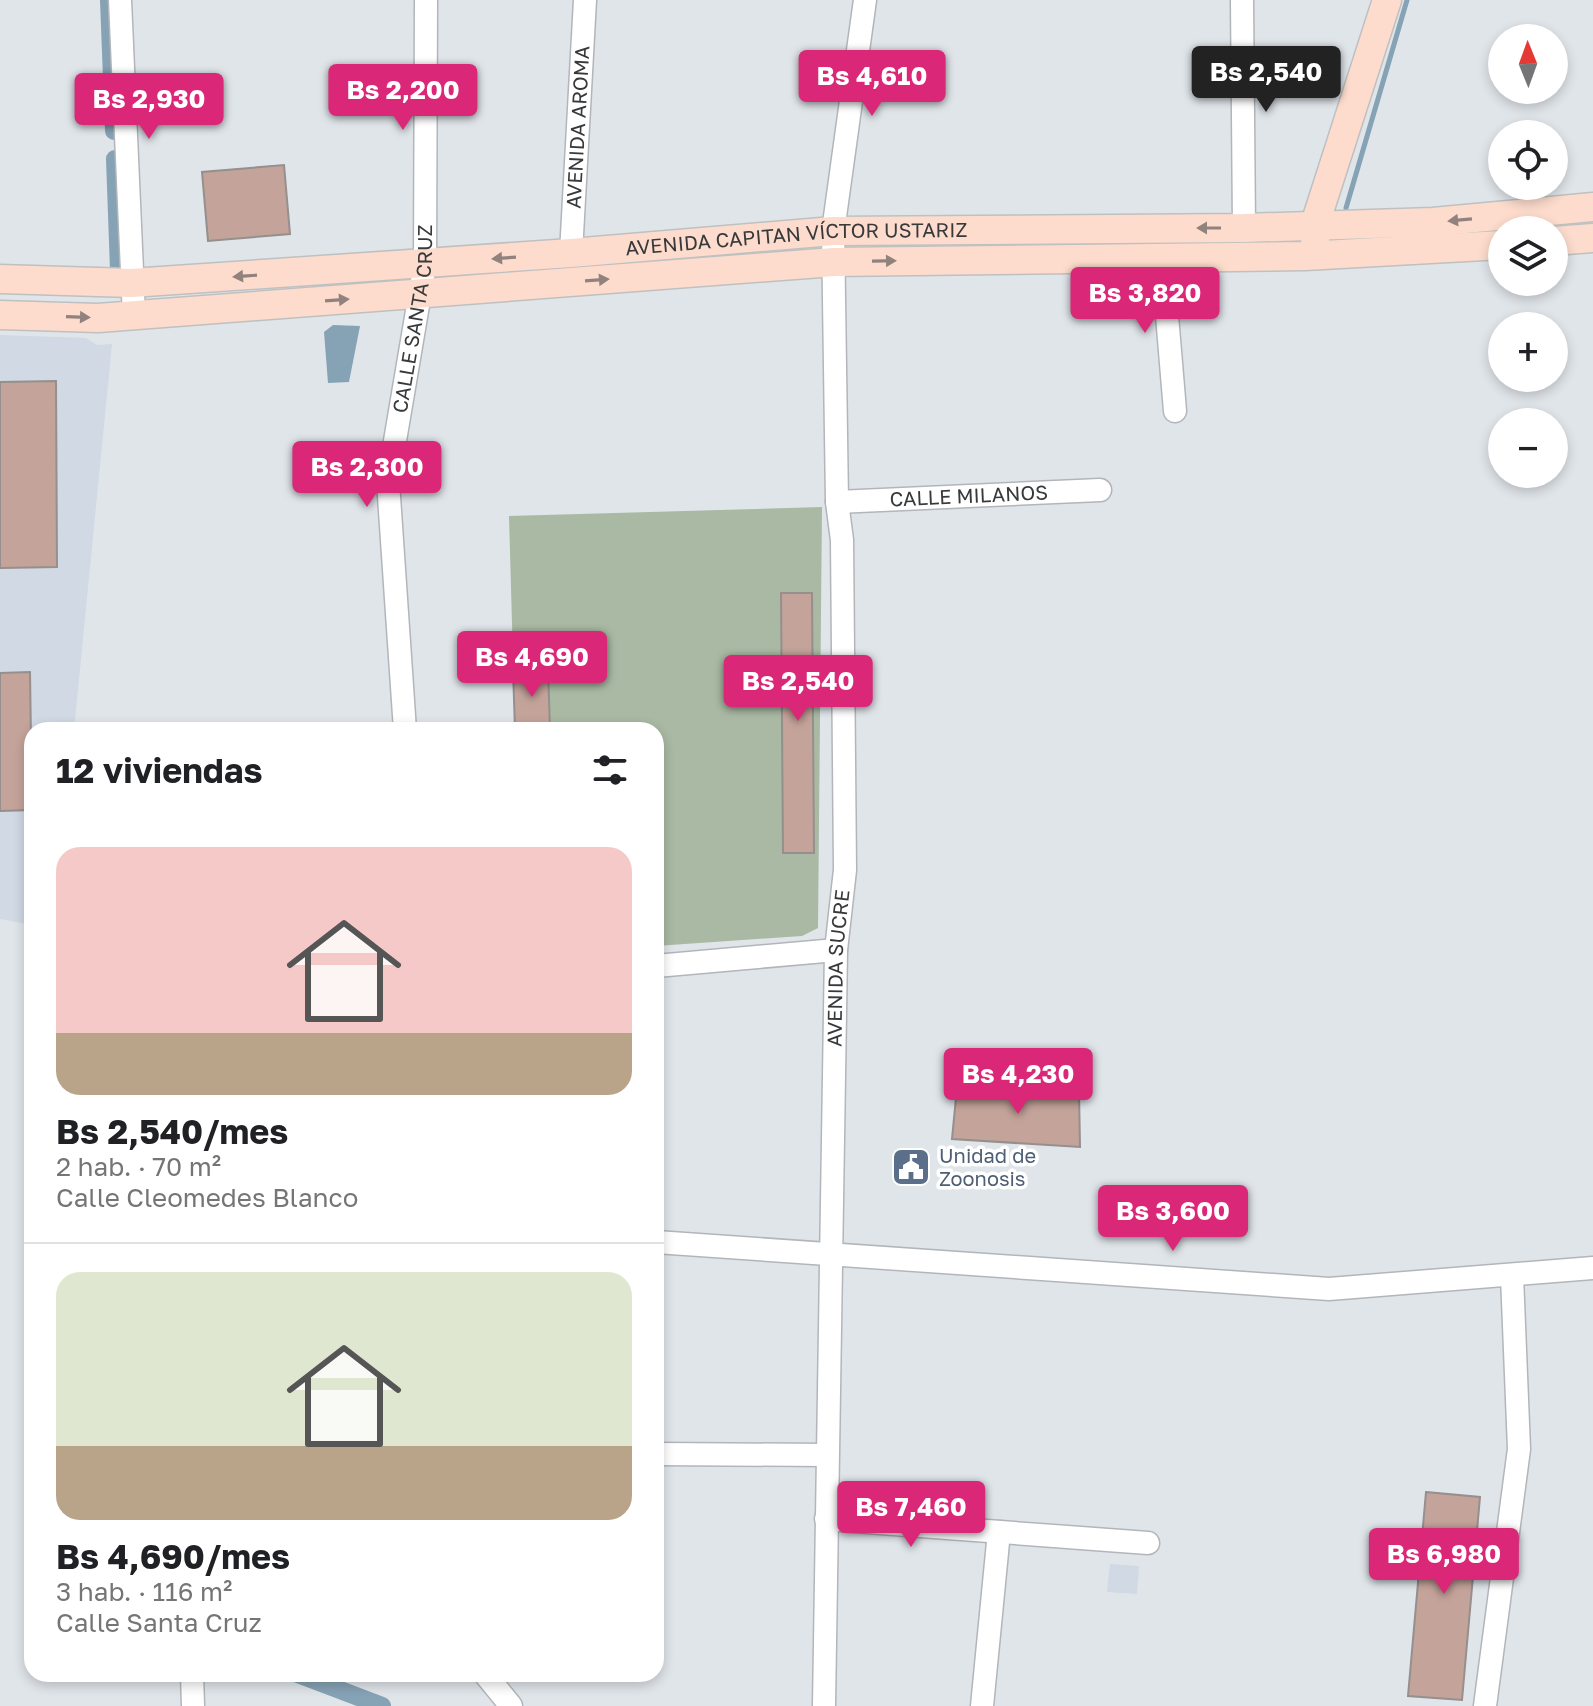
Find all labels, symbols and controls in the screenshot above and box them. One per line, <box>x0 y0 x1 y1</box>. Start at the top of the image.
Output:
north arrow <box>1488 24 1568 104</box>
map controls <box>1488 24 1568 488</box>
street label: AVENIDA AROMA <box>560 45 593 209</box>
pin: Bs 2,540 <box>1183 46 1349 114</box>
pin: Bs 4,610 <box>789 50 955 118</box>
text: Bs 2,540 <box>1210 56 1322 87</box>
text: Bs 4,610 <box>817 60 927 91</box>
pin: Bs 2,200 <box>320 64 486 132</box>
pin: Bs 2,930 <box>66 73 232 141</box>
text: Bs 2,200 <box>346 74 460 105</box>
text: Bs 2,930 <box>93 83 205 114</box>
button: locate <box>1488 120 1568 200</box>
one-way arrow <box>1447 213 1472 226</box>
button: layers <box>1488 216 1568 296</box>
street label: AVENIDA CAPITAN VÍCTOR USTARIZ <box>624 217 967 259</box>
one-way arrow <box>1196 222 1221 234</box>
street label: CALLE SANTA CRUZ <box>387 224 436 415</box>
one-way arrow <box>491 252 516 265</box>
one-way arrow <box>872 255 897 268</box>
pin: Bs 3,820 <box>1062 267 1228 335</box>
one-way arrow <box>232 270 257 283</box>
one-way arrow <box>584 273 609 286</box>
text: Bs 3,820 <box>1089 277 1201 308</box>
one-way arrow <box>325 293 350 306</box>
one-way arrow <box>66 311 91 324</box>
button: + <box>1488 312 1568 392</box>
button: − <box>1488 408 1568 488</box>
pin: Bs 2,300 <box>284 441 450 509</box>
text: Bs 2,300 <box>310 451 424 482</box>
street label: CALLE MILANOS <box>889 479 1048 511</box>
pin: Bs 4,690 <box>449 631 615 699</box>
text: Bs 4,690 <box>475 641 589 672</box>
pin: Bs 2,540 <box>715 655 881 723</box>
text: Bs 2,540 <box>742 665 854 696</box>
icon: filters <box>588 748 632 792</box>
text: 12 viviendas <box>56 750 262 790</box>
street label: AVENIDA SUCRE <box>821 888 854 1047</box>
icon: home <box>272 899 416 1043</box>
pin: Bs 4,230 <box>935 1048 1101 1116</box>
text: Bs 4,230 <box>962 1058 1074 1089</box>
text: Bs 2,540/mes <box>56 1111 288 1151</box>
place label: Unidad de Zoonosis <box>939 1143 1036 1190</box>
public building icon: Unidad de Zoonosis <box>890 1146 932 1188</box>
text: 2 hab. · 70 m² <box>56 1151 221 1182</box>
text: Calle Cleomedes Blanco <box>56 1182 358 1213</box>
pin: Bs 3,600 <box>1090 1185 1256 1253</box>
text: Bs 3,600 <box>1116 1195 1230 1226</box>
icon: home <box>272 1324 416 1468</box>
pin: Bs 7,460 <box>828 1481 994 1549</box>
text: Bs 7,460 <box>855 1491 967 1522</box>
pin: Bs 6,980 <box>1361 1528 1527 1596</box>
text: Bs 4,690/mes <box>56 1536 290 1576</box>
text: Bs 6,980 <box>1387 1538 1501 1569</box>
text: 3 hab. · 116 m² <box>56 1576 232 1607</box>
text: Calle Santa Cruz <box>56 1607 262 1638</box>

